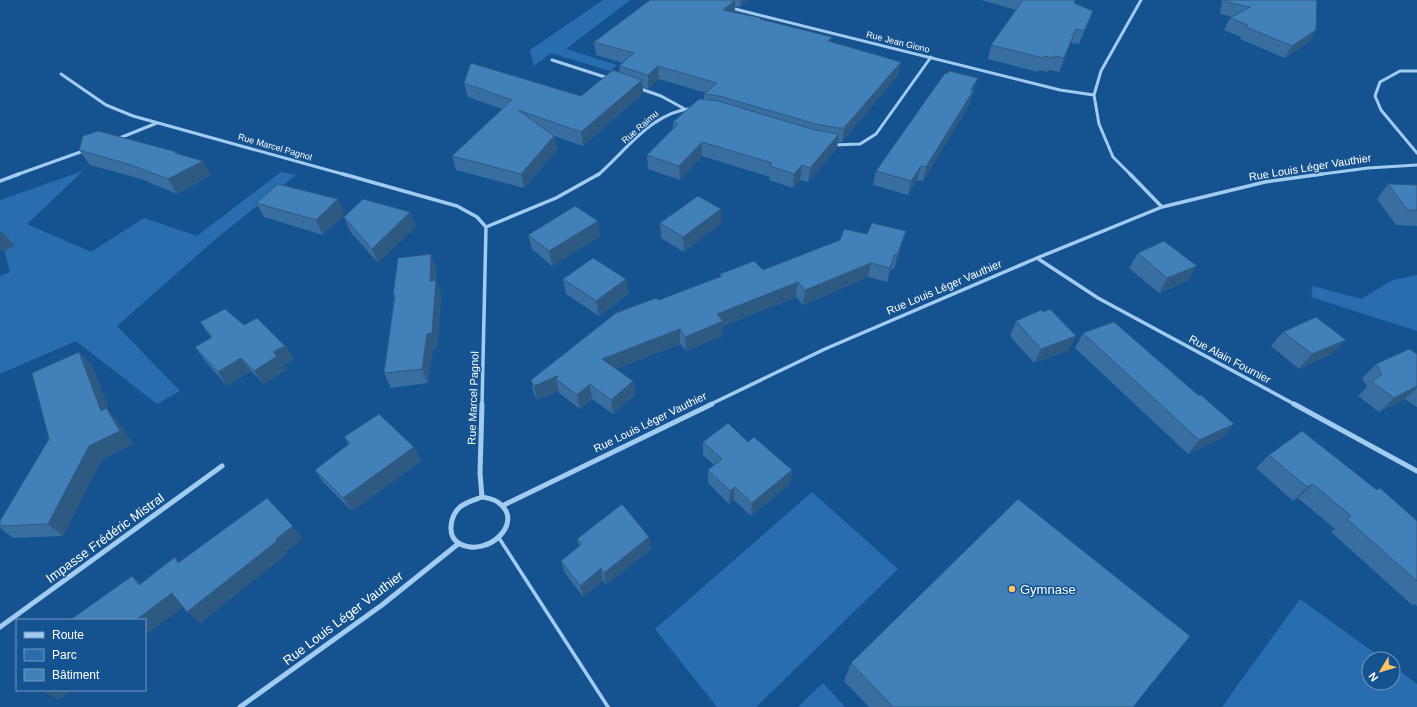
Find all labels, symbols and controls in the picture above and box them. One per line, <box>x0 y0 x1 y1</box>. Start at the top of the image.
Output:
street label: Rue Jean Giono <box>865 29 931 55</box>
street label: Rue Raimu <box>620 108 660 146</box>
street label: Rue Marcel Pagnol <box>237 132 313 162</box>
street label: Rue Louis Léger Vauthier <box>1248 151 1372 183</box>
street label: Rue Louis Léger Vauthier <box>885 257 1004 317</box>
street label: Rue Alain Fournier <box>1187 332 1273 386</box>
street label: Rue Marcel Pagnol <box>465 351 481 445</box>
street label: Rue Louis Léger Vauthier <box>592 389 709 455</box>
street label: Impasse Frédéric Mistral <box>43 490 167 586</box>
street label: Rue Louis Léger Vauthier <box>280 568 407 668</box>
place label: Gymnase <box>1020 582 1076 597</box>
marker: Gymnase <box>1007 584 1017 594</box>
legend <box>16 619 146 691</box>
text: Route <box>52 628 84 642</box>
text: Parc <box>52 648 77 662</box>
north arrow <box>1361 651 1401 691</box>
text: Bâtiment <box>52 668 100 682</box>
text: N <box>1366 670 1380 684</box>

